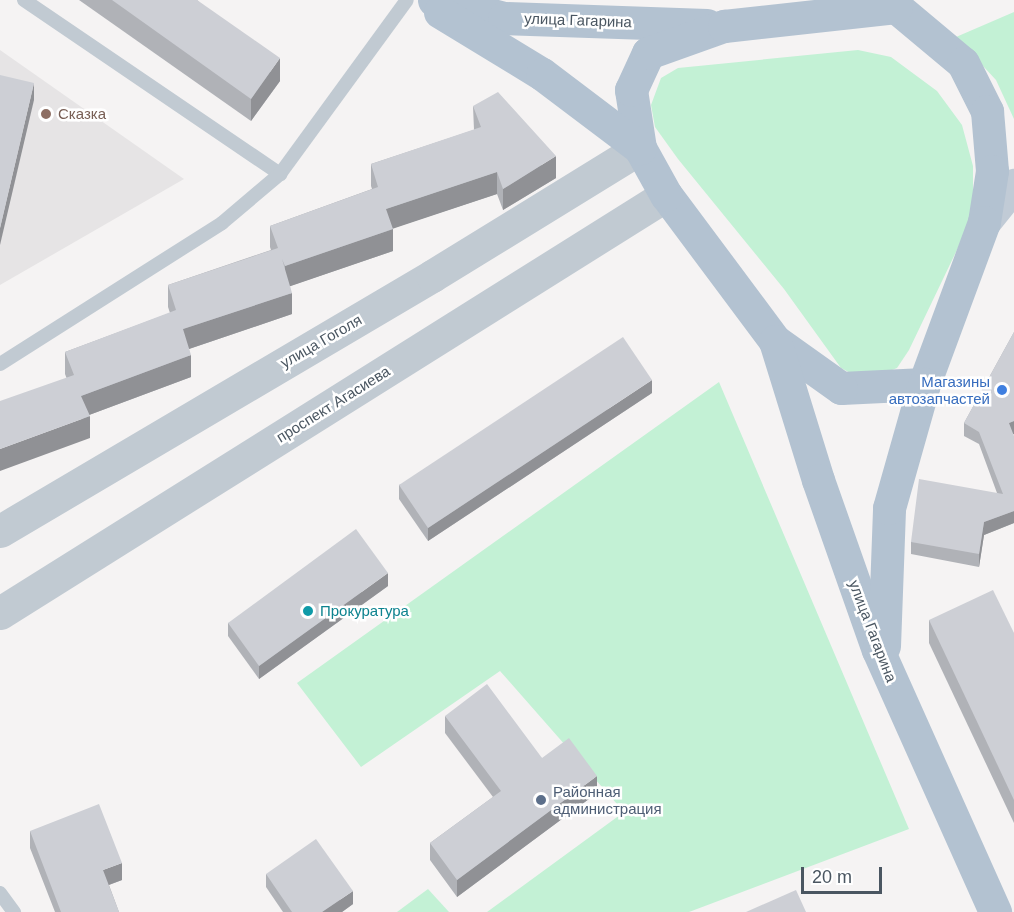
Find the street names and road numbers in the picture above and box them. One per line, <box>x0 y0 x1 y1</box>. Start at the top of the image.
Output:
street label: улица Гагарина <box>524 9 632 31</box>
street label: улица Гоголя <box>277 310 365 372</box>
street label: проспект Агасиева <box>273 362 393 446</box>
street label: улица Гагарина <box>845 577 901 685</box>

